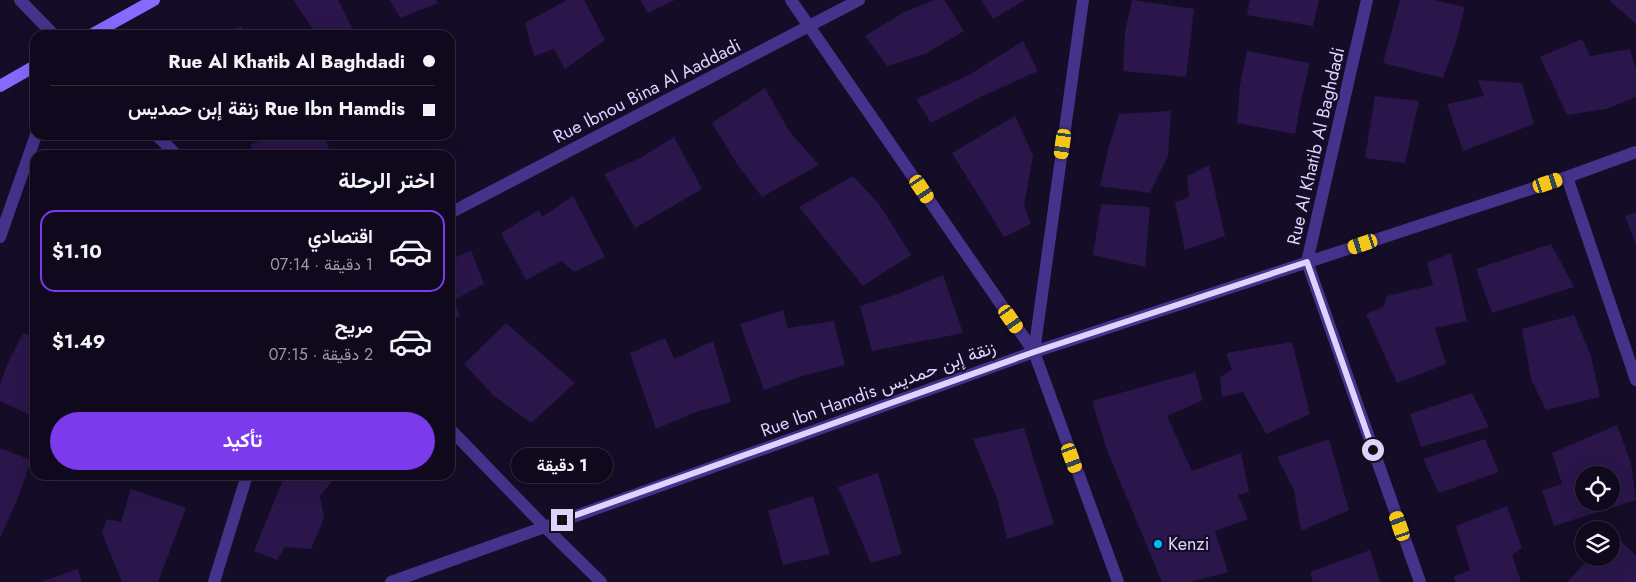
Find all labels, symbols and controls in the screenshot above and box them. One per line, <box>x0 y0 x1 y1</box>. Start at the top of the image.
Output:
street label: Rue Ibnou Bina Al Aaddadi <box>549 32 745 150</box>
street label: Rue Al Khatib Al Baghdadi <box>1281 45 1351 247</box>
text: Rue Al Khatib Al Baghdadi <box>168 48 405 75</box>
text: Rue Ibn Hamdis زنقة إبن حمديس <box>128 95 405 122</box>
car <box>1053 128 1072 160</box>
text: اختر الرحلة <box>338 164 435 196</box>
car <box>1531 171 1564 195</box>
car <box>907 172 936 206</box>
text: اقتصادي <box>308 223 373 250</box>
icon: car <box>388 229 433 274</box>
car <box>1346 232 1379 256</box>
text: $1.10 <box>52 238 102 265</box>
text: 1 دقيقة · 07:14 <box>270 253 373 276</box>
car <box>996 302 1025 336</box>
text: مريح <box>335 313 373 340</box>
icon: car <box>388 319 433 364</box>
text: $1.49 <box>52 328 106 355</box>
street label: Rue Ibn Hamdis زنقة إبن حمديس <box>757 334 999 444</box>
text: 2 دقيقة · 07:15 <box>269 343 373 366</box>
button: تأكيد <box>50 412 435 470</box>
route start <box>1362 439 1384 461</box>
car <box>1059 441 1084 475</box>
callout: 1 دقيقة <box>511 448 613 482</box>
text: 1 دقيقة <box>537 454 587 477</box>
map controls <box>1575 466 1620 566</box>
button: locate <box>1575 466 1620 511</box>
route end <box>551 509 573 531</box>
car <box>1388 509 1411 543</box>
button: layers <box>1575 521 1620 566</box>
place label: Kenzi <box>1168 531 1209 557</box>
marker: Kenzi <box>1152 538 1164 550</box>

